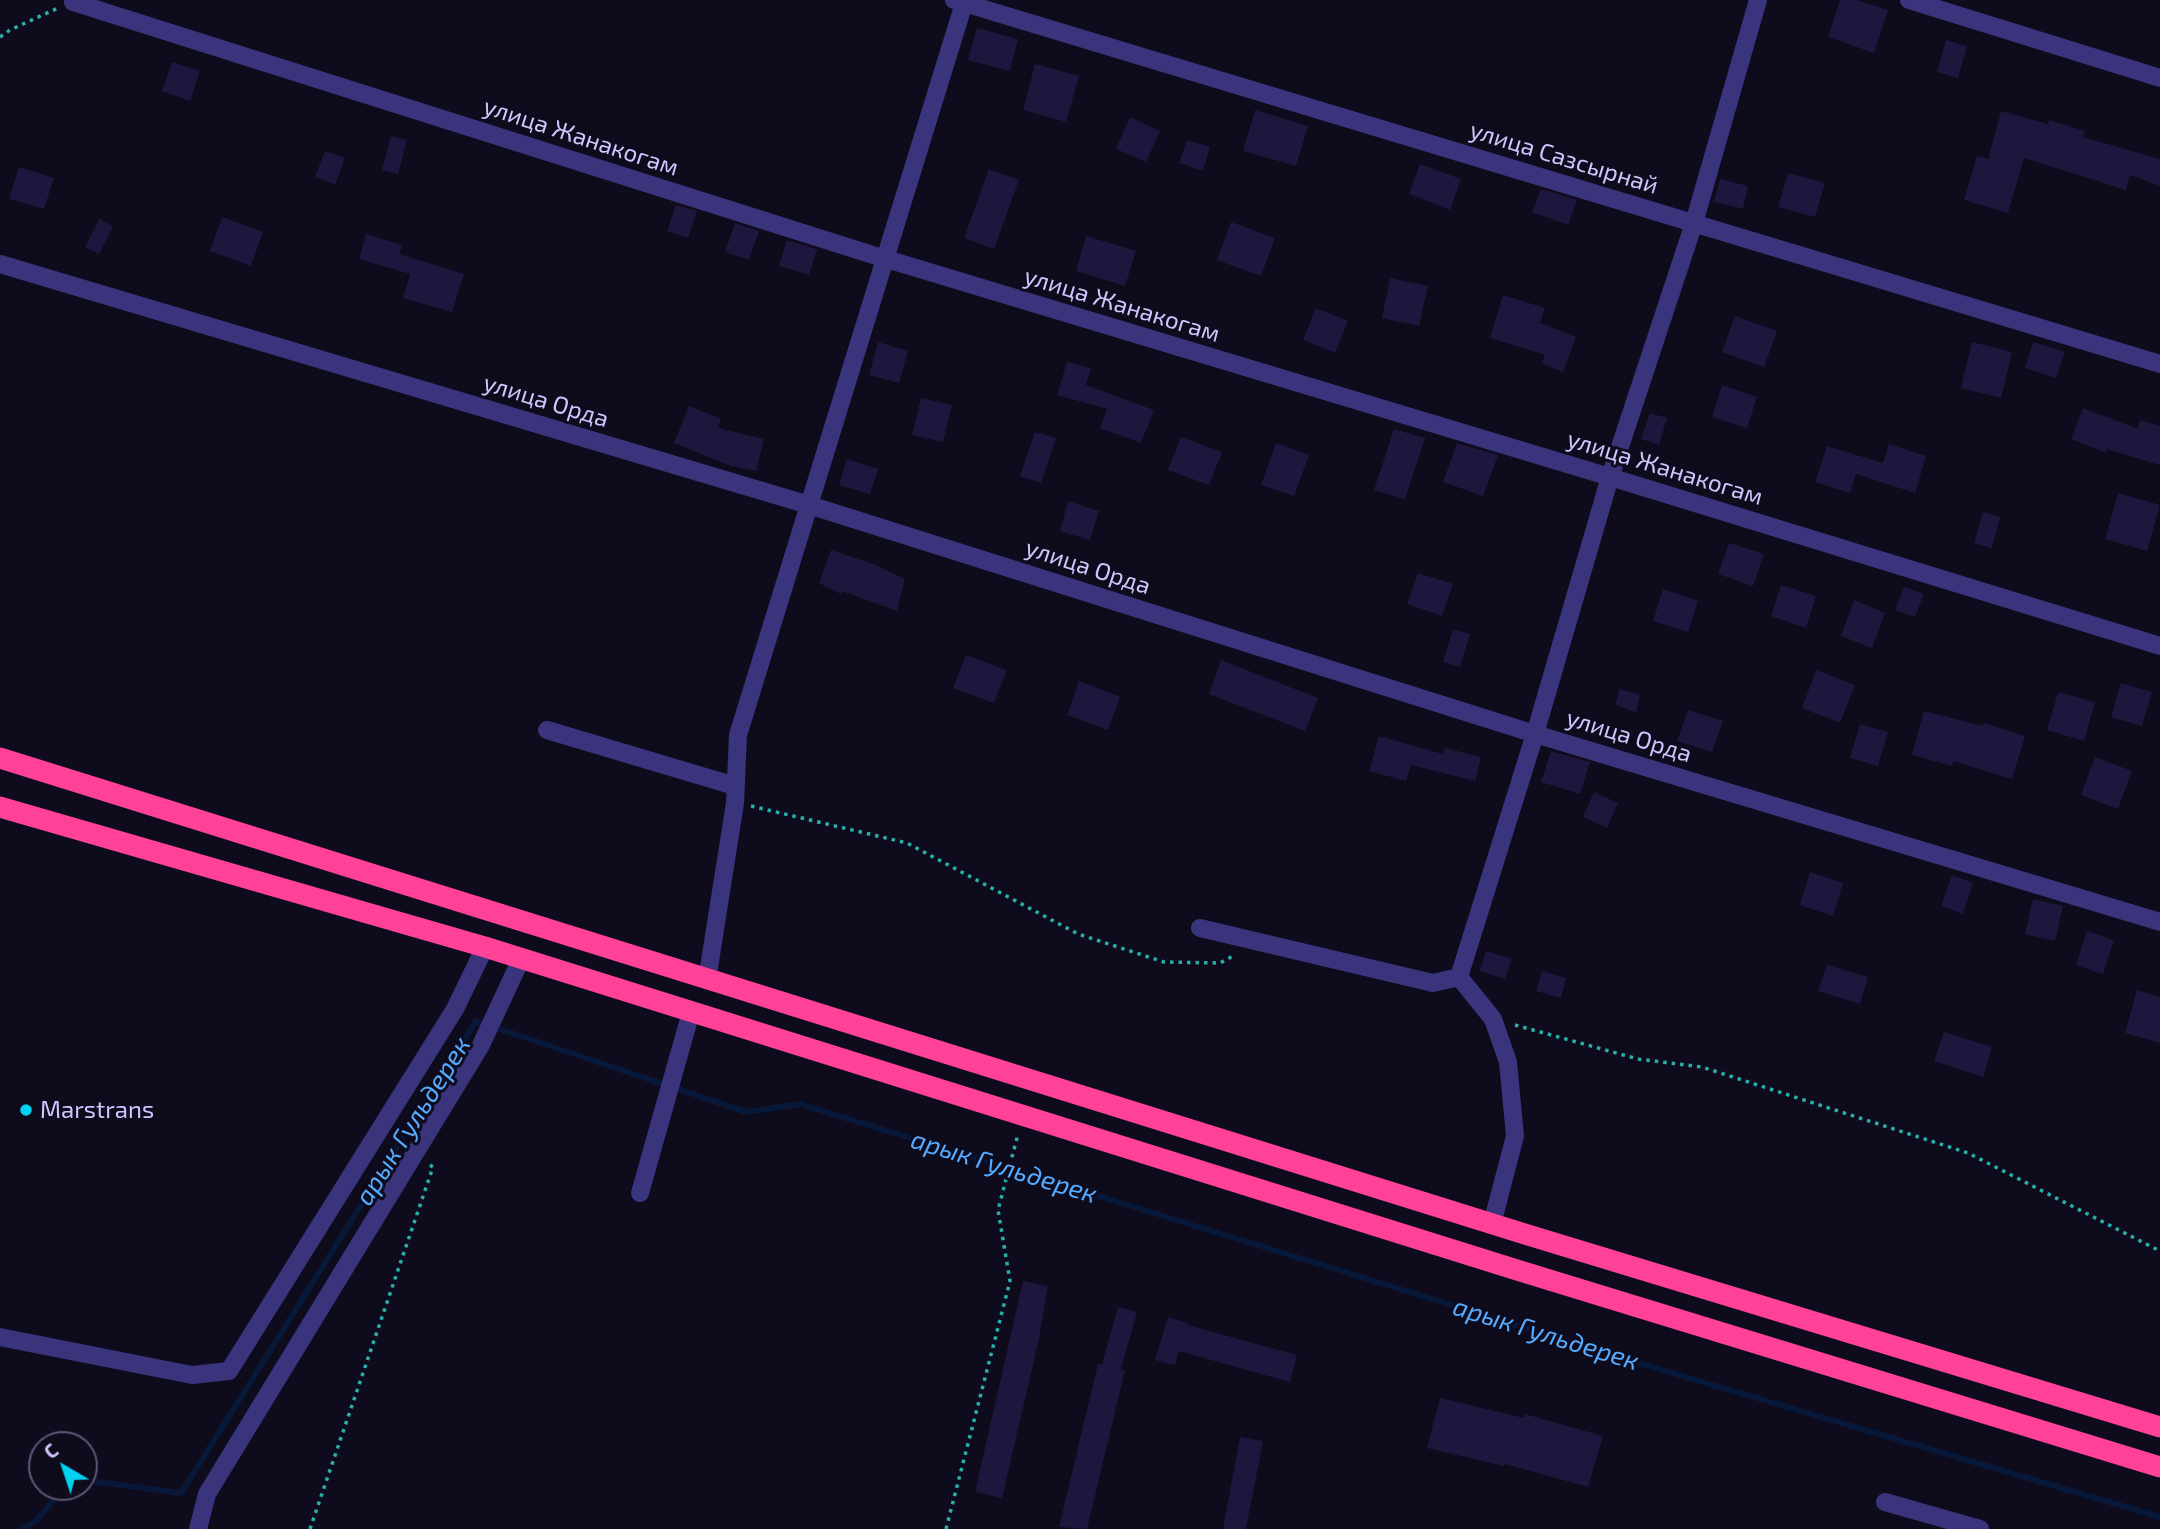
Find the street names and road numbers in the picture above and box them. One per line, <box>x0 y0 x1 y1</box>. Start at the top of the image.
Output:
street label: улица Жанакогам <box>480 92 682 182</box>
street label: улица Сазсырнай <box>1466 116 1662 200</box>
street label: улица Жанакогам <box>1021 261 1223 349</box>
street label: улица Орда <box>480 368 612 434</box>
street label: улица Жанакогам <box>1564 424 1766 512</box>
street label: улица Орда <box>1022 533 1154 601</box>
street label: улица Орда <box>1563 703 1695 769</box>

